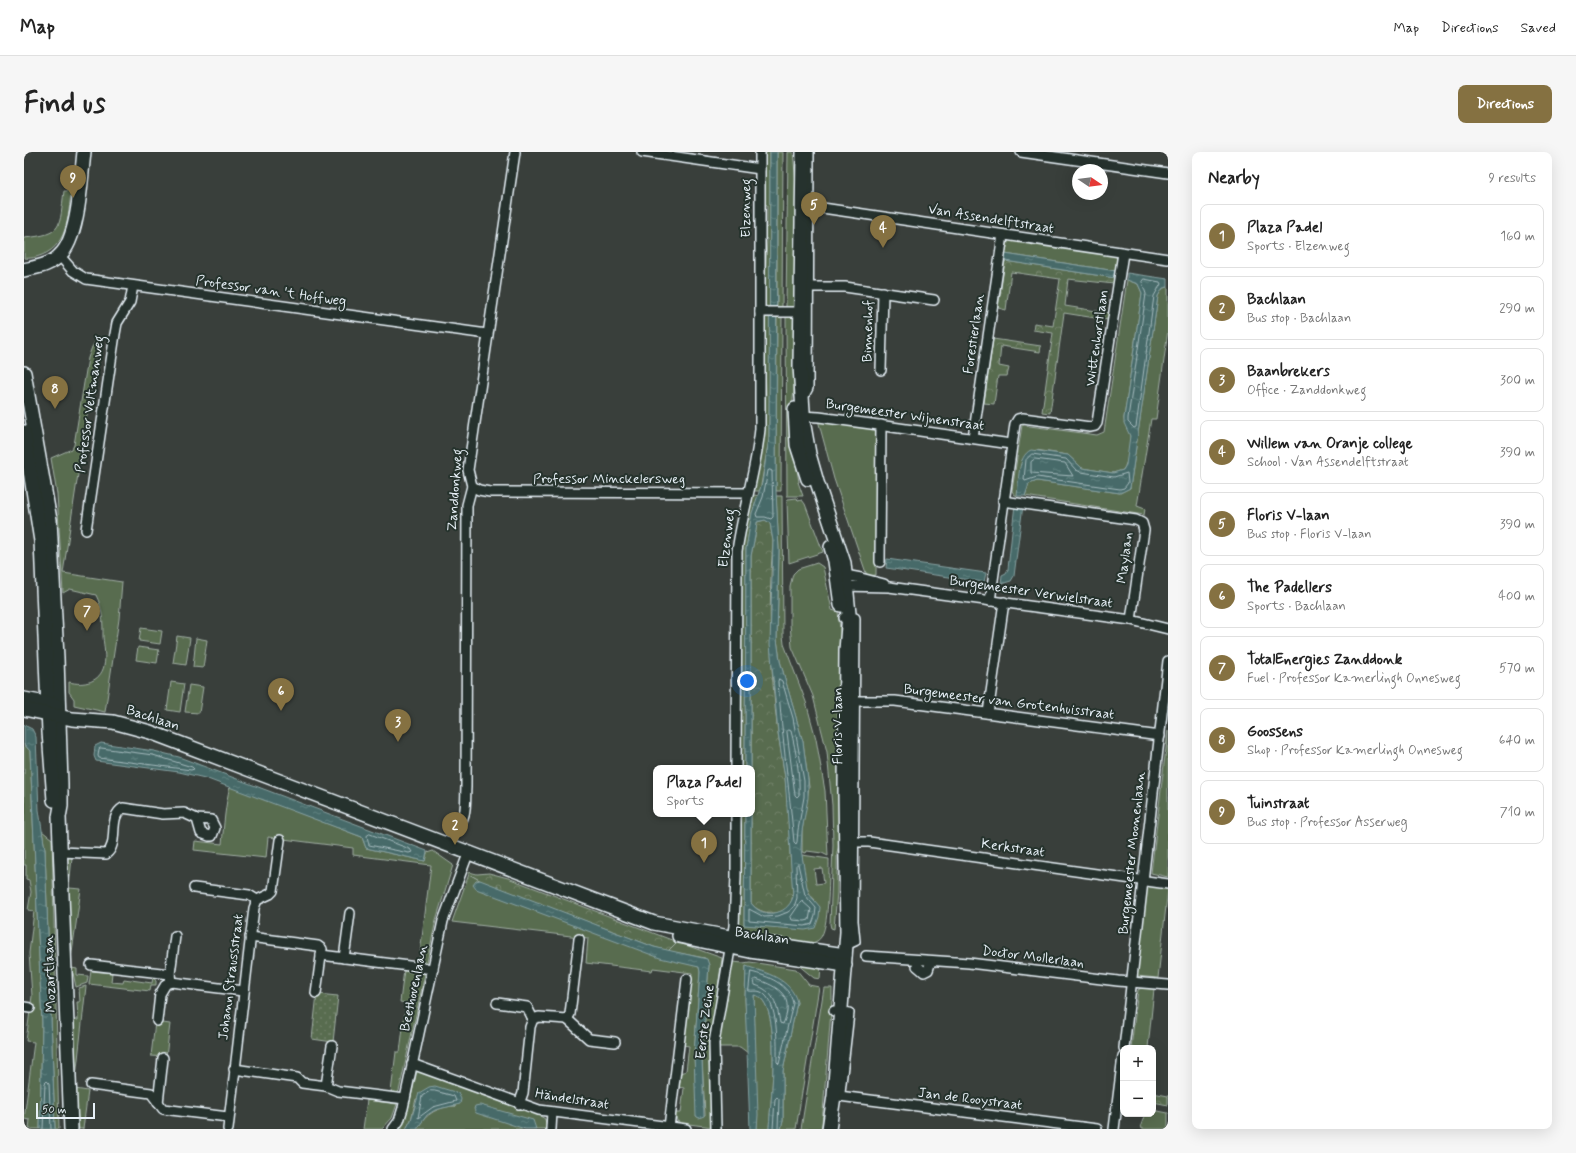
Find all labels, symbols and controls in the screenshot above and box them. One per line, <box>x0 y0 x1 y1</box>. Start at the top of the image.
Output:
text: Map <box>20 15 55 40</box>
text: Map <box>1393 19 1419 37</box>
text: Directions <box>1441 19 1499 37</box>
text: Saved <box>1521 19 1556 37</box>
button: Directions <box>1458 85 1552 123</box>
text: Find us <box>24 86 105 123</box>
north arrow <box>1072 164 1108 200</box>
pin: 9 <box>60 165 86 198</box>
text: Nearby <box>1208 167 1260 189</box>
text: 9 results <box>1489 170 1536 187</box>
street label: Elzenweg <box>737 178 757 238</box>
pin: 5 <box>801 192 827 225</box>
street label: Van Assendelftstraat <box>927 200 1055 238</box>
pin: 4 <box>870 215 896 248</box>
text: Plaza Padel <box>1247 218 1322 238</box>
text: 1 <box>1219 228 1225 245</box>
text: 160 m <box>1500 228 1535 245</box>
text: Sports · Elzenweg <box>1247 238 1350 255</box>
street label: Professor van 't Hoffweg <box>194 272 348 311</box>
street label: Wittenhorstlaan <box>1081 289 1113 387</box>
text: Bachlaan <box>1247 290 1306 310</box>
street label: Forestierlaan <box>959 293 989 375</box>
street label: Binnenhof <box>858 300 878 362</box>
text: 2 <box>1219 300 1225 317</box>
text: 290 m <box>1499 300 1535 317</box>
text: Bus stop · Bachlaan <box>1247 310 1351 327</box>
street label: Professor Veltmanweg <box>71 334 111 474</box>
text: Baanbrekers <box>1247 362 1330 382</box>
text: 3 <box>1219 372 1225 389</box>
text: 300 m <box>1500 372 1535 389</box>
pin: 8 <box>42 376 68 409</box>
text: Office · Zanddonkweg <box>1247 382 1366 399</box>
street label: Burgemeester Wijnenstraat <box>824 395 985 436</box>
text: Willem van Oranje college <box>1247 434 1412 454</box>
text: 4 <box>1218 444 1226 461</box>
text: 390 m <box>1500 444 1535 461</box>
street label: Zanddonkweg <box>443 448 469 532</box>
text: School · Van Assendelftstraat <box>1247 454 1409 471</box>
street label: Professor Minckelersweg <box>533 470 685 488</box>
text: Floris V-laan <box>1247 506 1330 526</box>
street label: Elzenweg <box>714 507 742 569</box>
text: 5 <box>1218 516 1226 533</box>
text: 390 m <box>1500 516 1535 533</box>
text: Bus stop · Floris V-laan <box>1247 526 1372 543</box>
street label: Maylaan <box>1113 531 1137 585</box>
street label: Burgemeester Verwielstraat <box>948 572 1114 613</box>
text: The Padellers <box>1247 578 1332 598</box>
text: 6 <box>1219 588 1225 605</box>
text: 400 m <box>1498 588 1535 605</box>
pin: 7 <box>74 598 100 631</box>
text: Sports · Bachlaan <box>1247 598 1346 615</box>
text: TotalEnergies Zanddonk <box>1247 650 1402 670</box>
text: 7 <box>1218 660 1226 677</box>
text: 570 m <box>1499 660 1535 677</box>
text: Fuel · Professor Kamerlingh Onnesweg <box>1247 670 1461 687</box>
your location <box>737 671 757 691</box>
pin: 6 <box>268 678 294 711</box>
street label: Burgemeester van Grotenhuisstraat <box>903 680 1115 725</box>
street label: Floris V-laan <box>829 687 847 765</box>
street label: Bachlaan <box>124 701 182 735</box>
pin: 3 <box>385 709 411 742</box>
text: Goossens <box>1247 722 1303 742</box>
text: 8 <box>1218 732 1226 749</box>
text: 640 m <box>1499 732 1535 749</box>
text: Shop · Professor Kamerlingh Onnesweg <box>1247 742 1463 759</box>
popup <box>653 765 755 817</box>
street label: Burgemeester Moonenlaan <box>1114 771 1150 935</box>
text: Plaza Padel <box>666 773 742 793</box>
text: Sports <box>666 793 704 810</box>
text: Tuinstraat <box>1247 794 1309 814</box>
text: 9 <box>1219 804 1225 821</box>
text: 710 m <box>1500 804 1535 821</box>
pin: 2 <box>442 812 468 845</box>
text: Bus stop · Professor Asserweg <box>1247 814 1407 831</box>
pin: 1 <box>691 830 717 863</box>
street label: Kerkstraat <box>980 835 1046 861</box>
street label: Johann Straussstraat <box>214 913 248 1041</box>
street label: Bachlaan <box>733 923 791 949</box>
street label: Mozartlaan <box>40 935 60 1013</box>
street label: Doctor Mollerlaan <box>981 942 1085 972</box>
street label: Beethovenlaan <box>396 943 432 1033</box>
street label: Eerste Zeine <box>692 984 719 1060</box>
map controls <box>1120 1045 1156 1117</box>
button: + <box>1120 1045 1156 1081</box>
button: − <box>1120 1081 1156 1117</box>
street label: Händelstraat <box>534 1084 610 1114</box>
street label: Jan de Rooystraat <box>917 1084 1023 1114</box>
scale bar <box>36 1101 95 1120</box>
text: 50 m <box>42 1103 67 1117</box>

